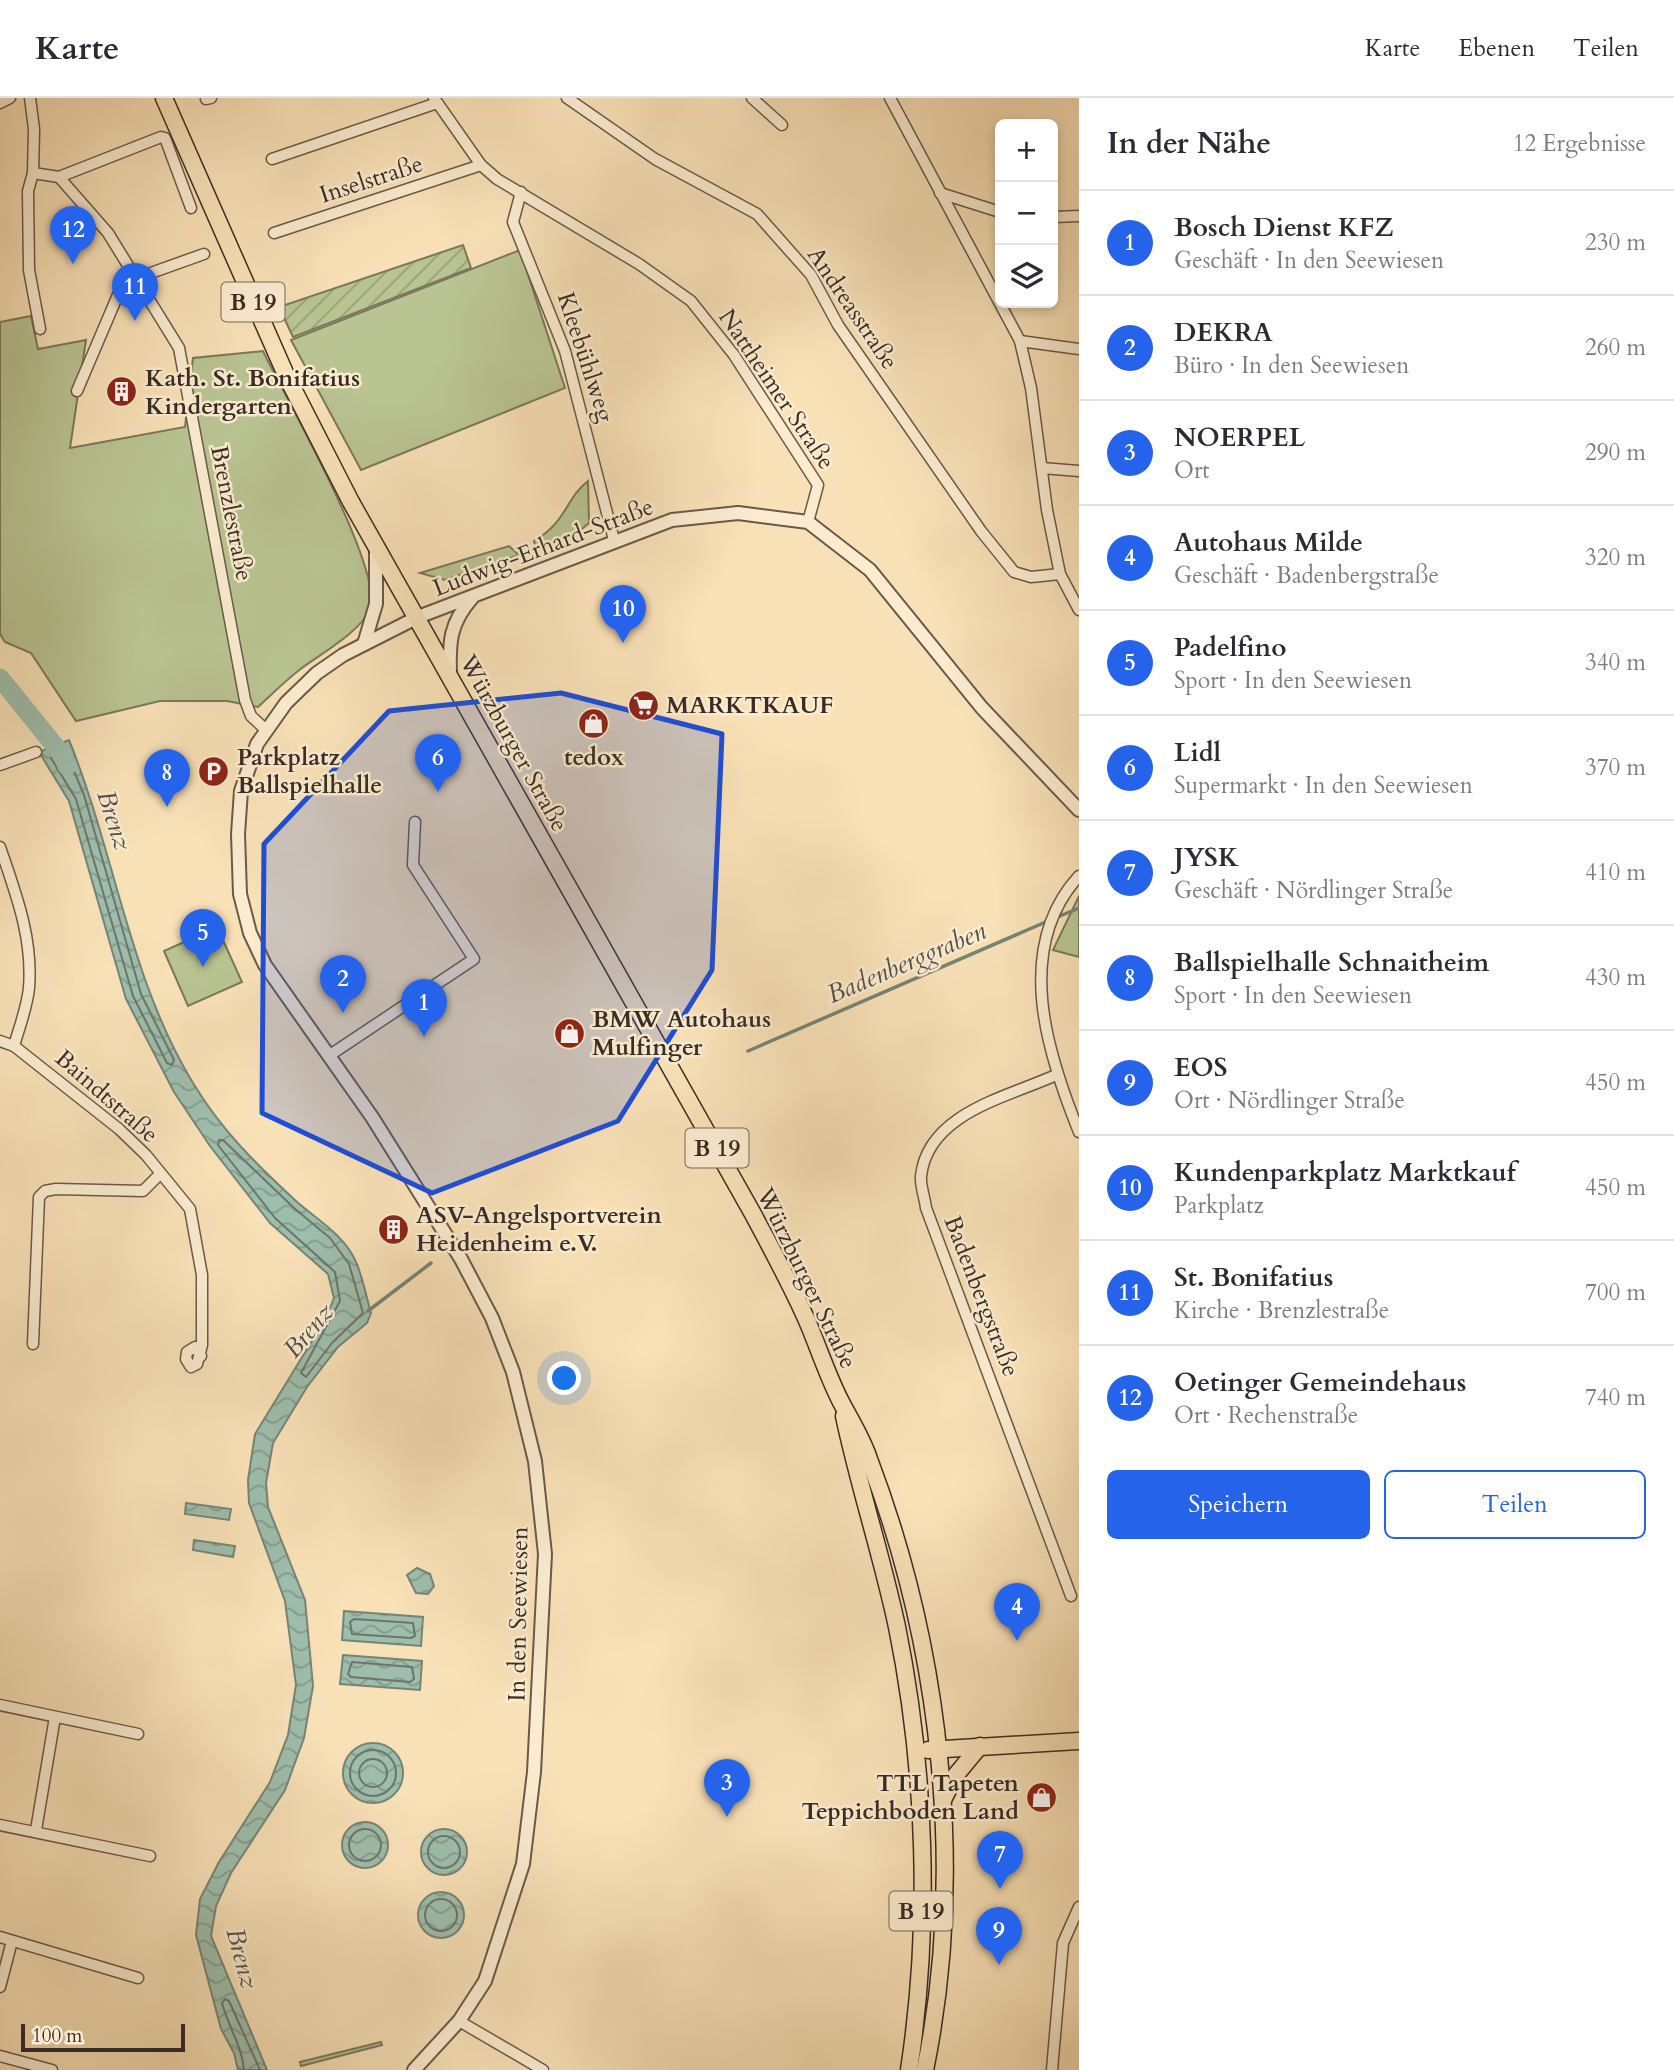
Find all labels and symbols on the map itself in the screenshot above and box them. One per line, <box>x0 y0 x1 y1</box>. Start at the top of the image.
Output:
street label: Inselstraße <box>315 147 427 212</box>
pin: 12 <box>50 206 96 264</box>
street label: Andreasstraße <box>799 240 906 376</box>
pin: 11 <box>112 263 158 321</box>
road number: B 19 <box>222 282 284 322</box>
street label: Kleebühlweg <box>549 288 622 427</box>
street label: Nattheimer Straße <box>711 302 843 476</box>
place label: Kath. St. Bonifatius Kindergarten <box>145 362 360 423</box>
building icon: Kath. St. Bonifatius Kindergarten <box>105 375 139 409</box>
street label: Brenzlestraße <box>202 443 261 584</box>
street label: Ludwig-Erhard-Straße <box>428 490 658 605</box>
pin: 10 <box>600 585 646 643</box>
street label: Würzburger Straße <box>451 648 576 838</box>
supermarket icon: MARKTKAUF <box>626 688 660 722</box>
place label: MARKTKAUF <box>666 689 833 722</box>
shop icon: tedox <box>577 706 611 740</box>
pin: 6 <box>415 734 461 792</box>
place label: Parkplatz Ballspielhalle <box>237 741 382 802</box>
place label: tedox <box>564 741 624 774</box>
pin: 8 <box>144 749 190 807</box>
parking icon: Parkplatz Ballspielhalle <box>197 754 231 788</box>
water label: Brenz <box>88 785 141 855</box>
pin: 5 <box>180 909 226 967</box>
water label: Badenberggraben <box>821 913 991 1012</box>
pin: 2 <box>320 955 366 1013</box>
pin: 1 <box>401 979 447 1037</box>
place label: BMW Autohaus Mulfinger <box>592 1003 771 1064</box>
shop icon: BMW Autohaus Mulfinger <box>552 1016 586 1050</box>
street label: Baindtstraße <box>48 1042 166 1151</box>
road number: B 19 <box>686 1128 748 1168</box>
street label: Würzburger Straße <box>748 1181 865 1374</box>
place label: ASV-Angelsportverein Heidenheim e.V. <box>416 1199 662 1260</box>
street label: Badenbergstraße <box>936 1211 1027 1381</box>
building icon: ASV-Angelsportverein Heidenheim e.V. <box>376 1212 410 1246</box>
water label: Brenz <box>275 1295 342 1365</box>
your location <box>547 1361 581 1395</box>
street label: In den Seewiesen <box>500 1526 537 1702</box>
pin: 4 <box>994 1583 1040 1641</box>
pin: 3 <box>704 1759 750 1817</box>
place label: TTL Tapeten Teppichboden Land <box>801 1767 1020 1828</box>
shop icon: TTL Tapeten Teppichboden Land <box>1025 1780 1059 1814</box>
pin: 7 <box>977 1831 1023 1889</box>
road number: B 19 <box>890 1892 953 1930</box>
pin: 9 <box>976 1907 1022 1965</box>
water label: Brenz <box>218 1924 268 1993</box>
scale bar <box>21 2021 186 2053</box>

